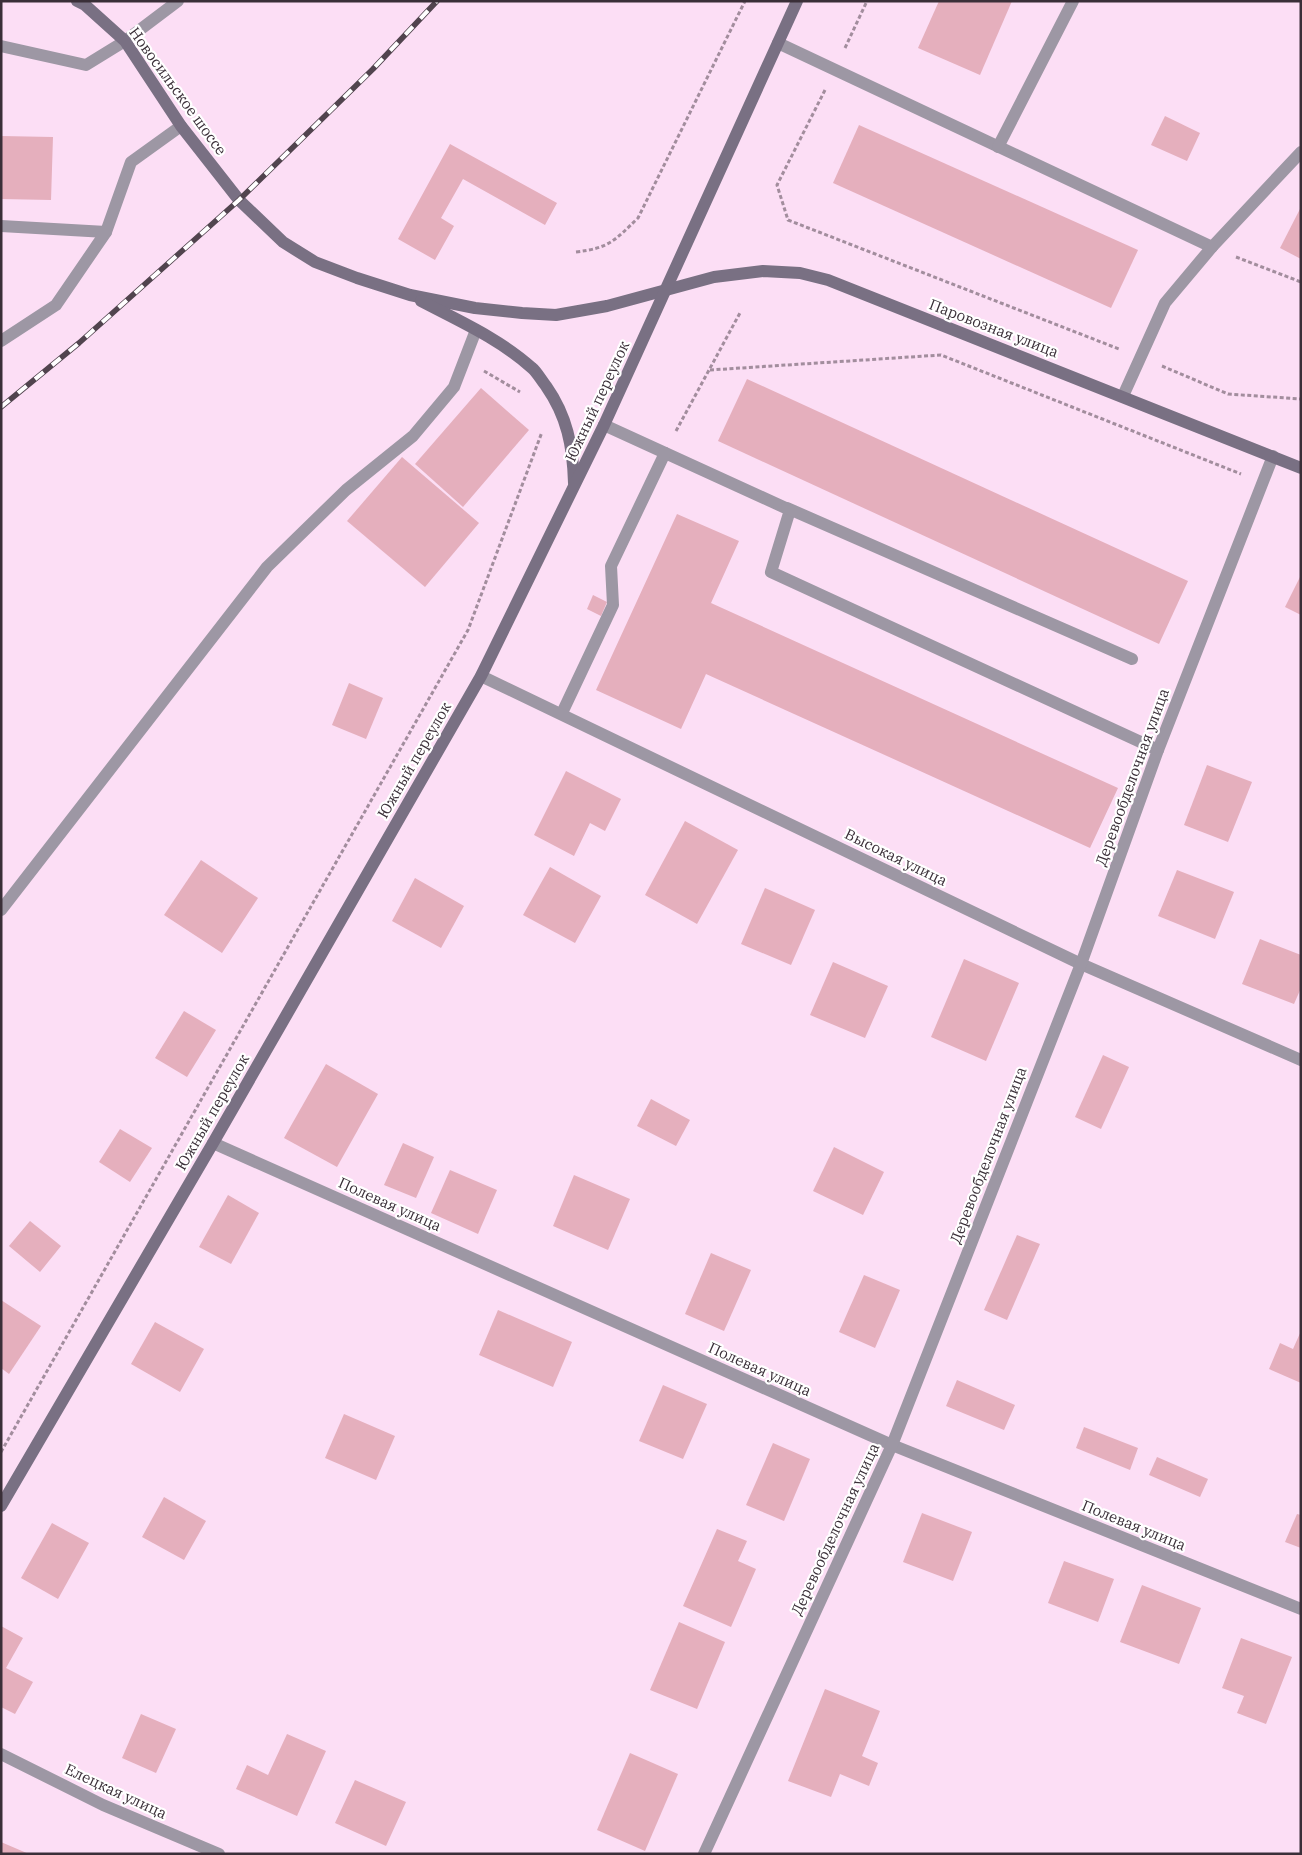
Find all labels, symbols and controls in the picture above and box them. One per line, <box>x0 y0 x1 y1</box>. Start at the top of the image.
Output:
street label: Новосильское шоссе <box>125 23 231 159</box>
street label: Паровозная улица <box>927 295 1061 361</box>
street label: Южный переулок <box>561 337 633 464</box>
street label: Деревообделочная улица <box>1091 686 1173 868</box>
street label: Южный переулок <box>373 698 455 821</box>
street label: Высокая улица <box>842 824 950 890</box>
street label: Южный переулок <box>171 1050 253 1173</box>
street label: Деревообделочная улица <box>946 1064 1030 1246</box>
street label: Полевая улица <box>336 1173 444 1235</box>
street label: Полевая улица <box>706 1338 814 1400</box>
street label: Деревообделочная улица <box>787 1440 883 1618</box>
street label: Полевая улица <box>1079 1495 1189 1555</box>
street label: Елецкая улица <box>62 1759 170 1823</box>

